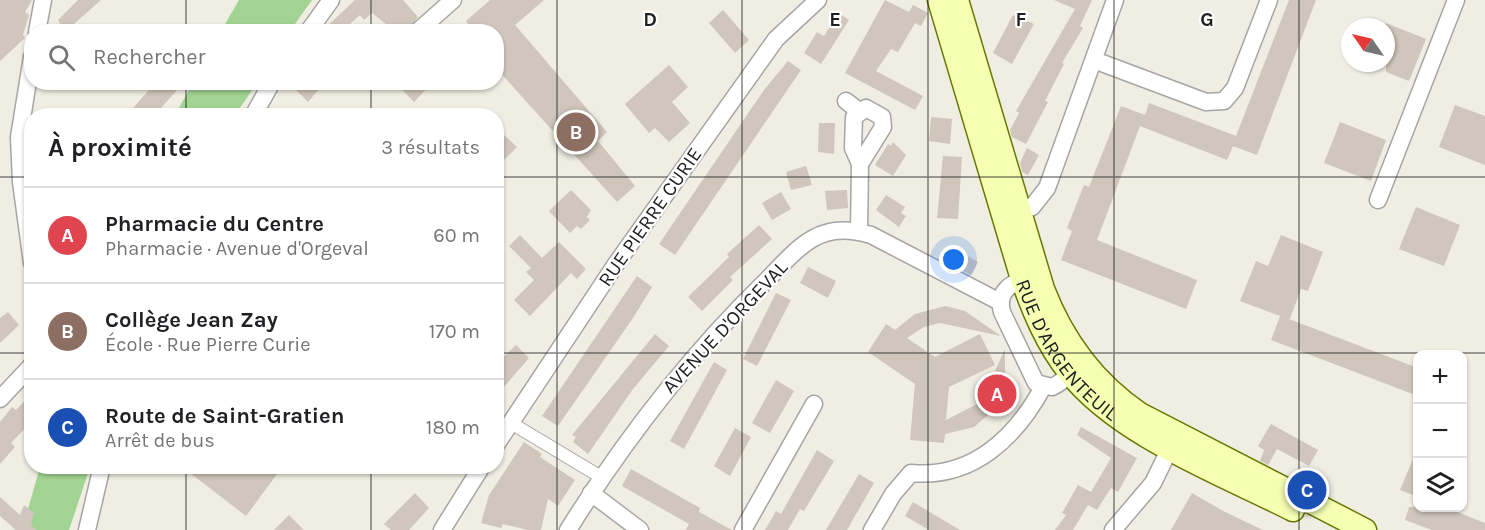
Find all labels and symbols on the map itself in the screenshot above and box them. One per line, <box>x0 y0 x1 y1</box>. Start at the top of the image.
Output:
text: D <box>643 8 657 31</box>
text: E <box>829 8 841 31</box>
text: F <box>1016 8 1027 31</box>
text: G <box>1200 8 1214 31</box>
north arrow <box>1341 18 1395 72</box>
pin: B <box>556 110 596 154</box>
street label: RUE PIERRE CURIE <box>594 143 706 291</box>
your location <box>939 245 968 274</box>
street label: AVENUE D'ORGEVAL <box>658 255 793 398</box>
street label: RUE D'ARGENTEUIL <box>1011 276 1123 425</box>
pin: A <box>978 372 1016 416</box>
pin: C <box>1288 468 1326 512</box>

